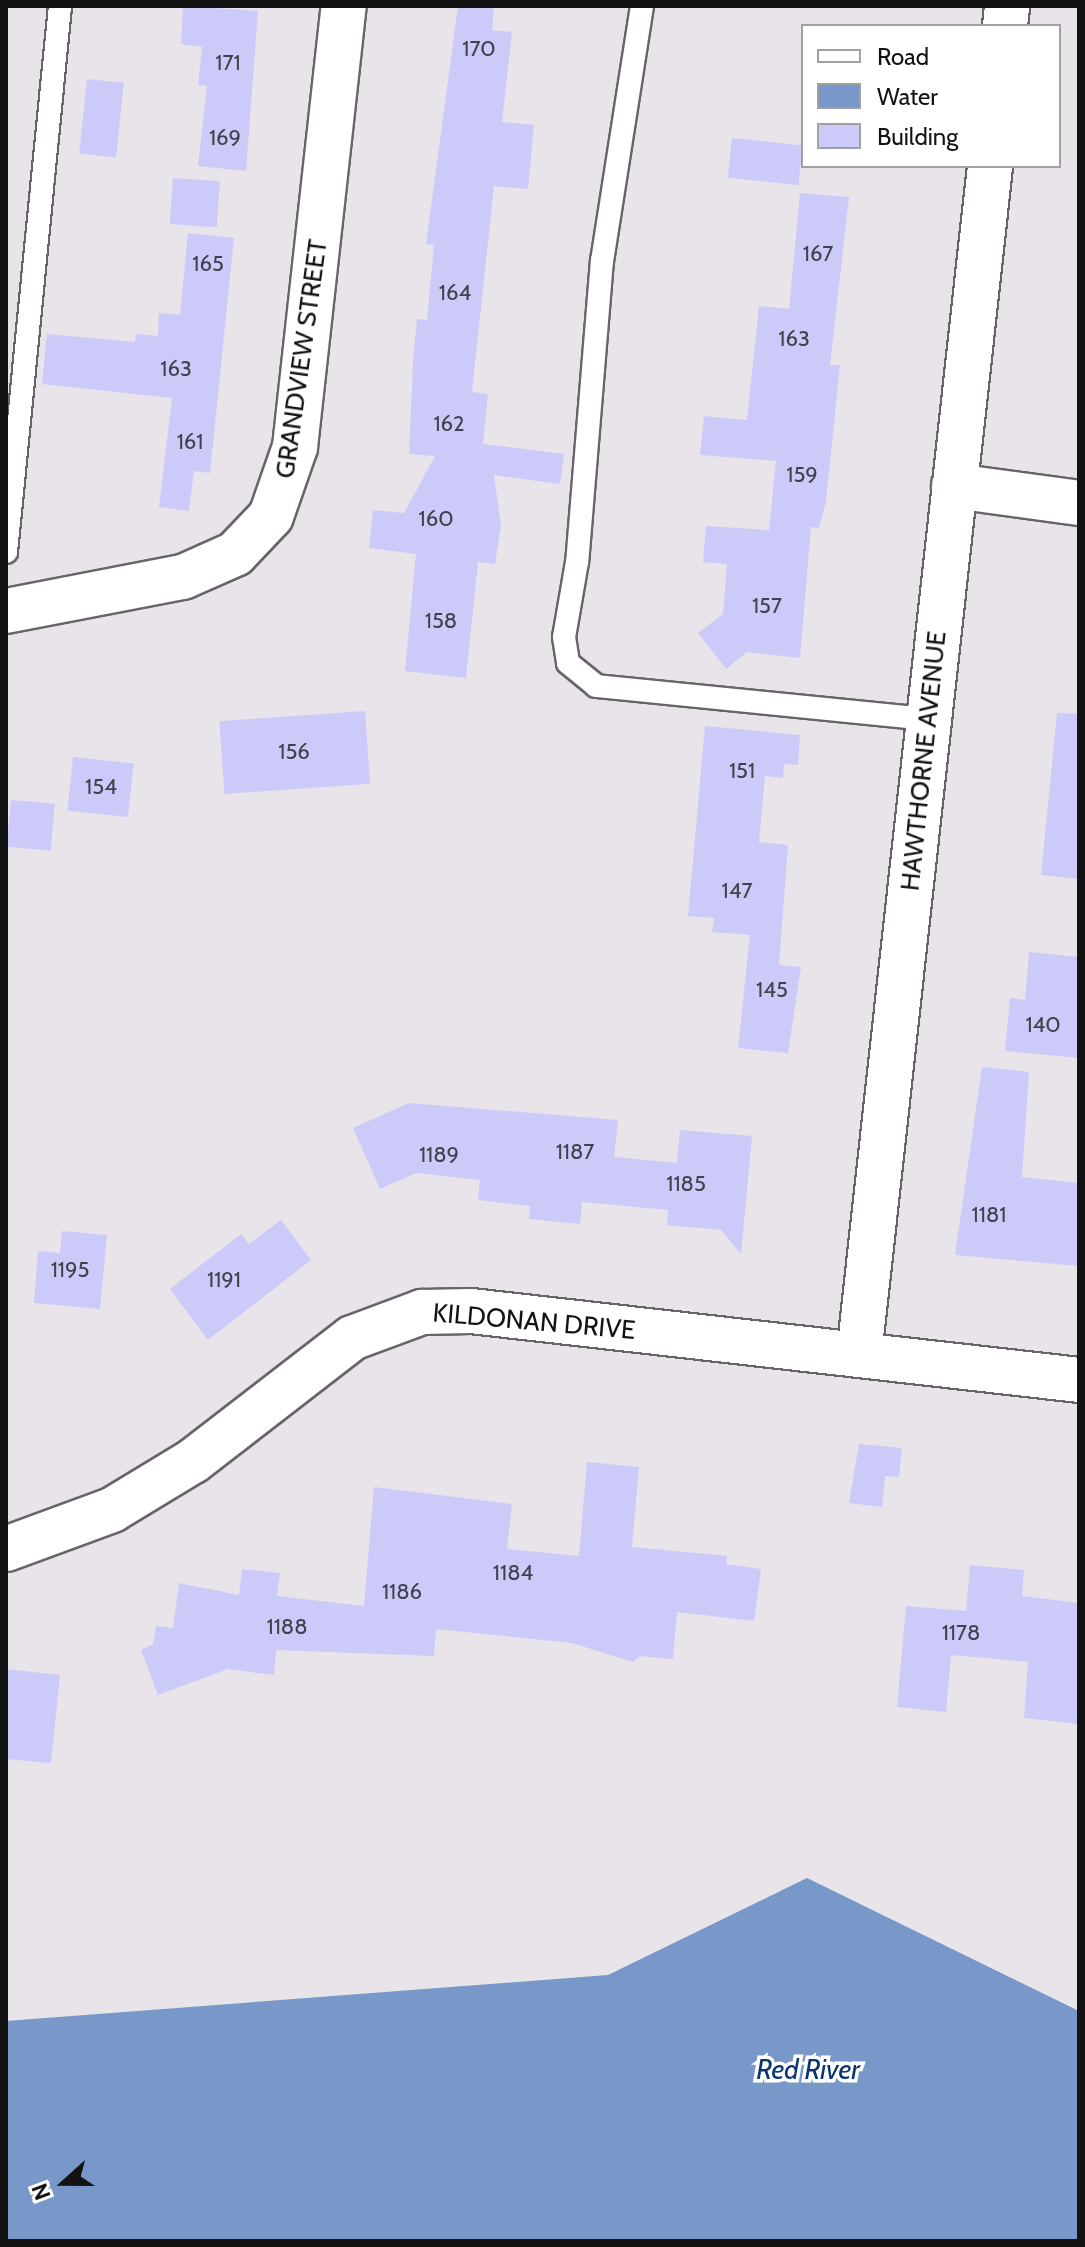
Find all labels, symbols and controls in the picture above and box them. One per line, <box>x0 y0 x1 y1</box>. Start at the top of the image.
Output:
legend <box>801 24 1061 168</box>
house number: 170 <box>462 36 496 62</box>
text: Road <box>877 42 929 71</box>
house number: 171 <box>215 50 241 76</box>
text: Water <box>877 82 938 111</box>
text: Building <box>877 122 958 151</box>
house number: 169 <box>209 125 241 151</box>
street label: GRANDVIEW STREET <box>270 238 334 480</box>
house number: 167 <box>803 241 833 267</box>
house number: 165 <box>192 251 224 277</box>
house number: 164 <box>439 280 471 306</box>
house number: 163 <box>778 326 810 352</box>
house number: 163 <box>160 356 192 382</box>
house number: 162 <box>433 411 465 437</box>
house number: 161 <box>177 429 203 455</box>
house number: 159 <box>786 462 818 488</box>
house number: 160 <box>418 506 454 532</box>
house number: 157 <box>752 593 782 619</box>
house number: 158 <box>425 608 457 634</box>
street label: HAWTHORNE AVENUE <box>895 630 953 892</box>
house number: 156 <box>278 739 310 765</box>
house number: 151 <box>729 758 755 784</box>
house number: 154 <box>85 774 117 800</box>
house number: 147 <box>722 878 752 904</box>
house number: 145 <box>756 977 788 1003</box>
house number: 140 <box>1025 1012 1061 1038</box>
house number: 1187 <box>556 1139 594 1165</box>
house number: 1189 <box>419 1142 459 1168</box>
house number: 1185 <box>666 1171 706 1197</box>
house number: 1181 <box>972 1202 1006 1228</box>
house number: 1195 <box>51 1257 89 1283</box>
house number: 1191 <box>207 1267 241 1293</box>
street label: KILDONAN DRIVE <box>431 1298 637 1346</box>
house number: 1184 <box>493 1560 533 1586</box>
house number: 1186 <box>382 1579 422 1605</box>
house number: 1188 <box>266 1614 308 1640</box>
house number: 1178 <box>942 1620 980 1646</box>
water label: Red River <box>756 2052 860 2086</box>
north arrow <box>24 2143 104 2223</box>
text: N <box>26 2180 57 2204</box>

